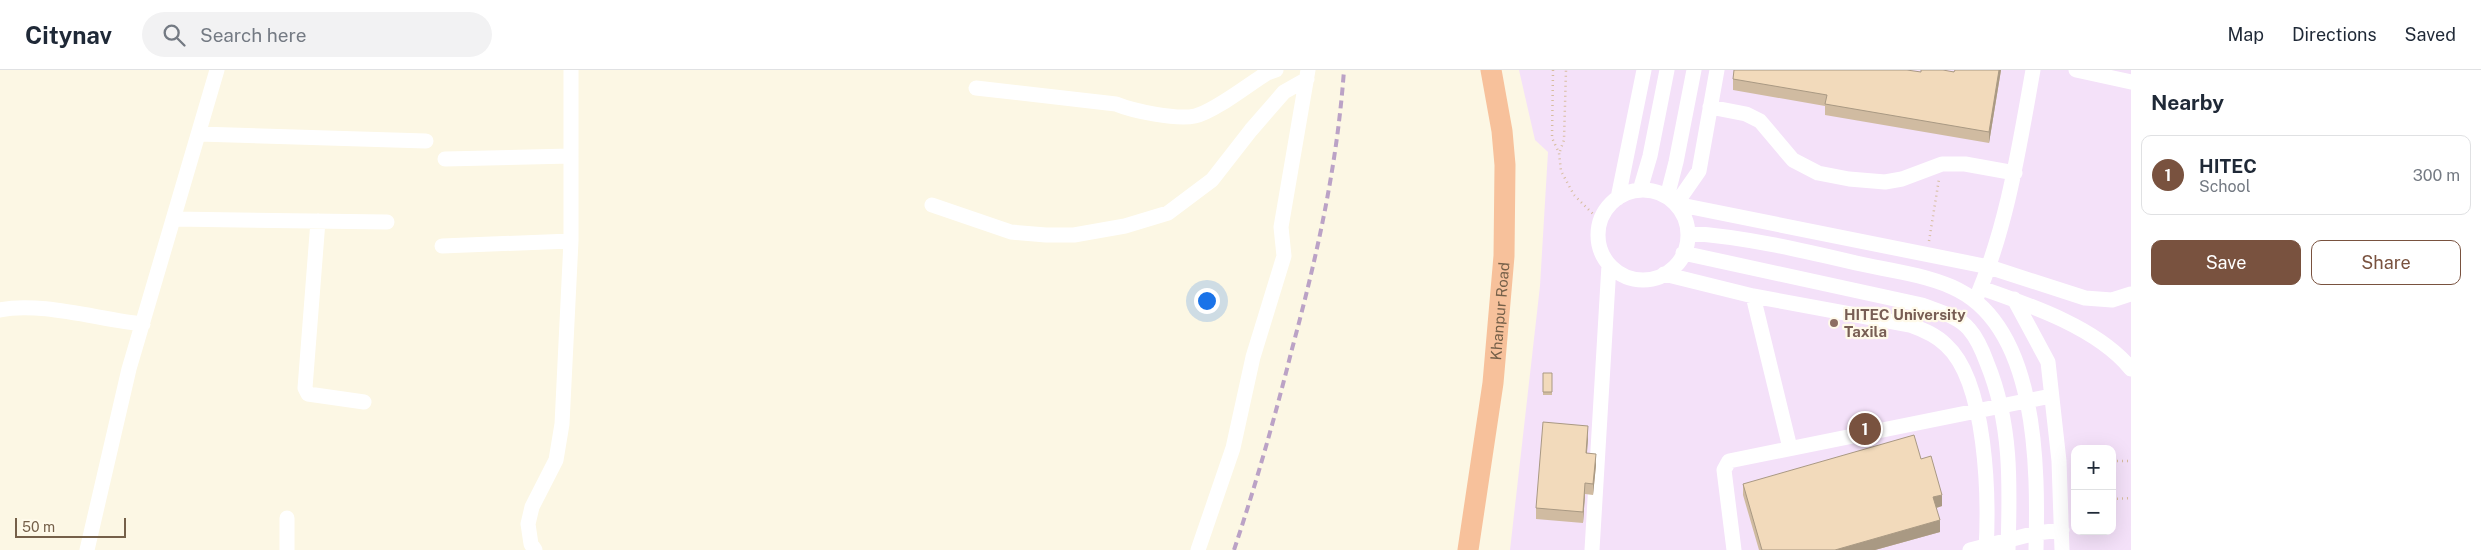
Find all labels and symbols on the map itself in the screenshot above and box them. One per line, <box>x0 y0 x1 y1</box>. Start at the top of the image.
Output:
street label: Khanpur Road <box>1487 261 1512 361</box>
your location <box>1194 288 1220 314</box>
place label: HITEC University Taxila <box>1844 306 1966 340</box>
marker: HITEC University Taxila <box>1828 317 1840 329</box>
pin: 1 <box>1849 410 1881 448</box>
scale bar <box>15 515 126 538</box>

